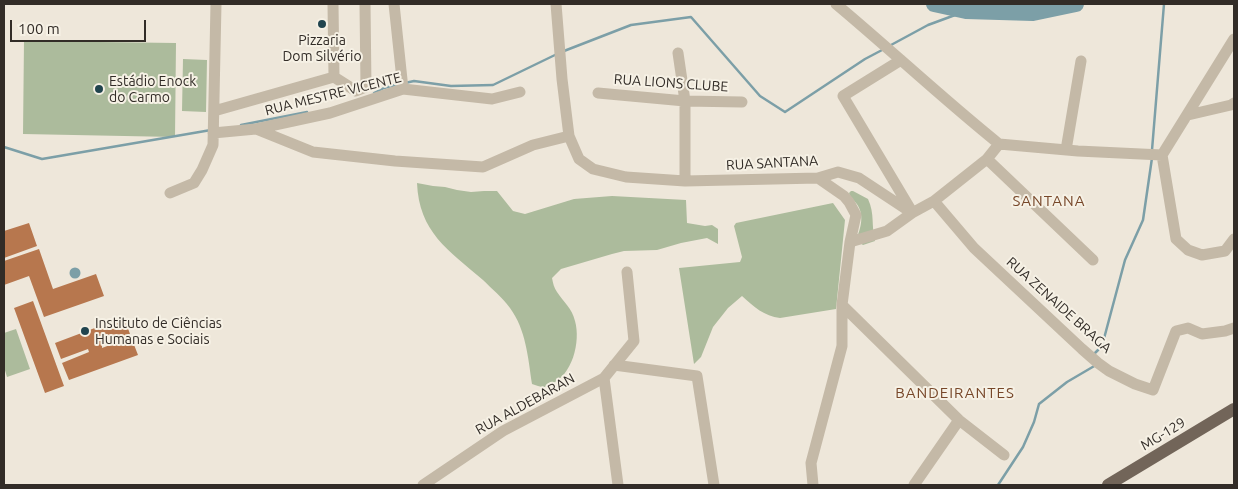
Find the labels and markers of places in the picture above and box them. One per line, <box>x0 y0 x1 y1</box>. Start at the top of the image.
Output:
marker: Pizzaria Dom Silvério <box>316 18 328 30</box>
place label: Pizzaria Dom Silvério <box>282 32 362 64</box>
place label: Estádio Enock do Carmo <box>109 73 196 105</box>
marker: Estádio Enock do Carmo <box>93 83 105 95</box>
place label: Instituto de Ciências Humanas e Sociais <box>95 315 222 348</box>
marker: Instituto de Ciências Humanas e Sociais <box>79 325 91 337</box>

